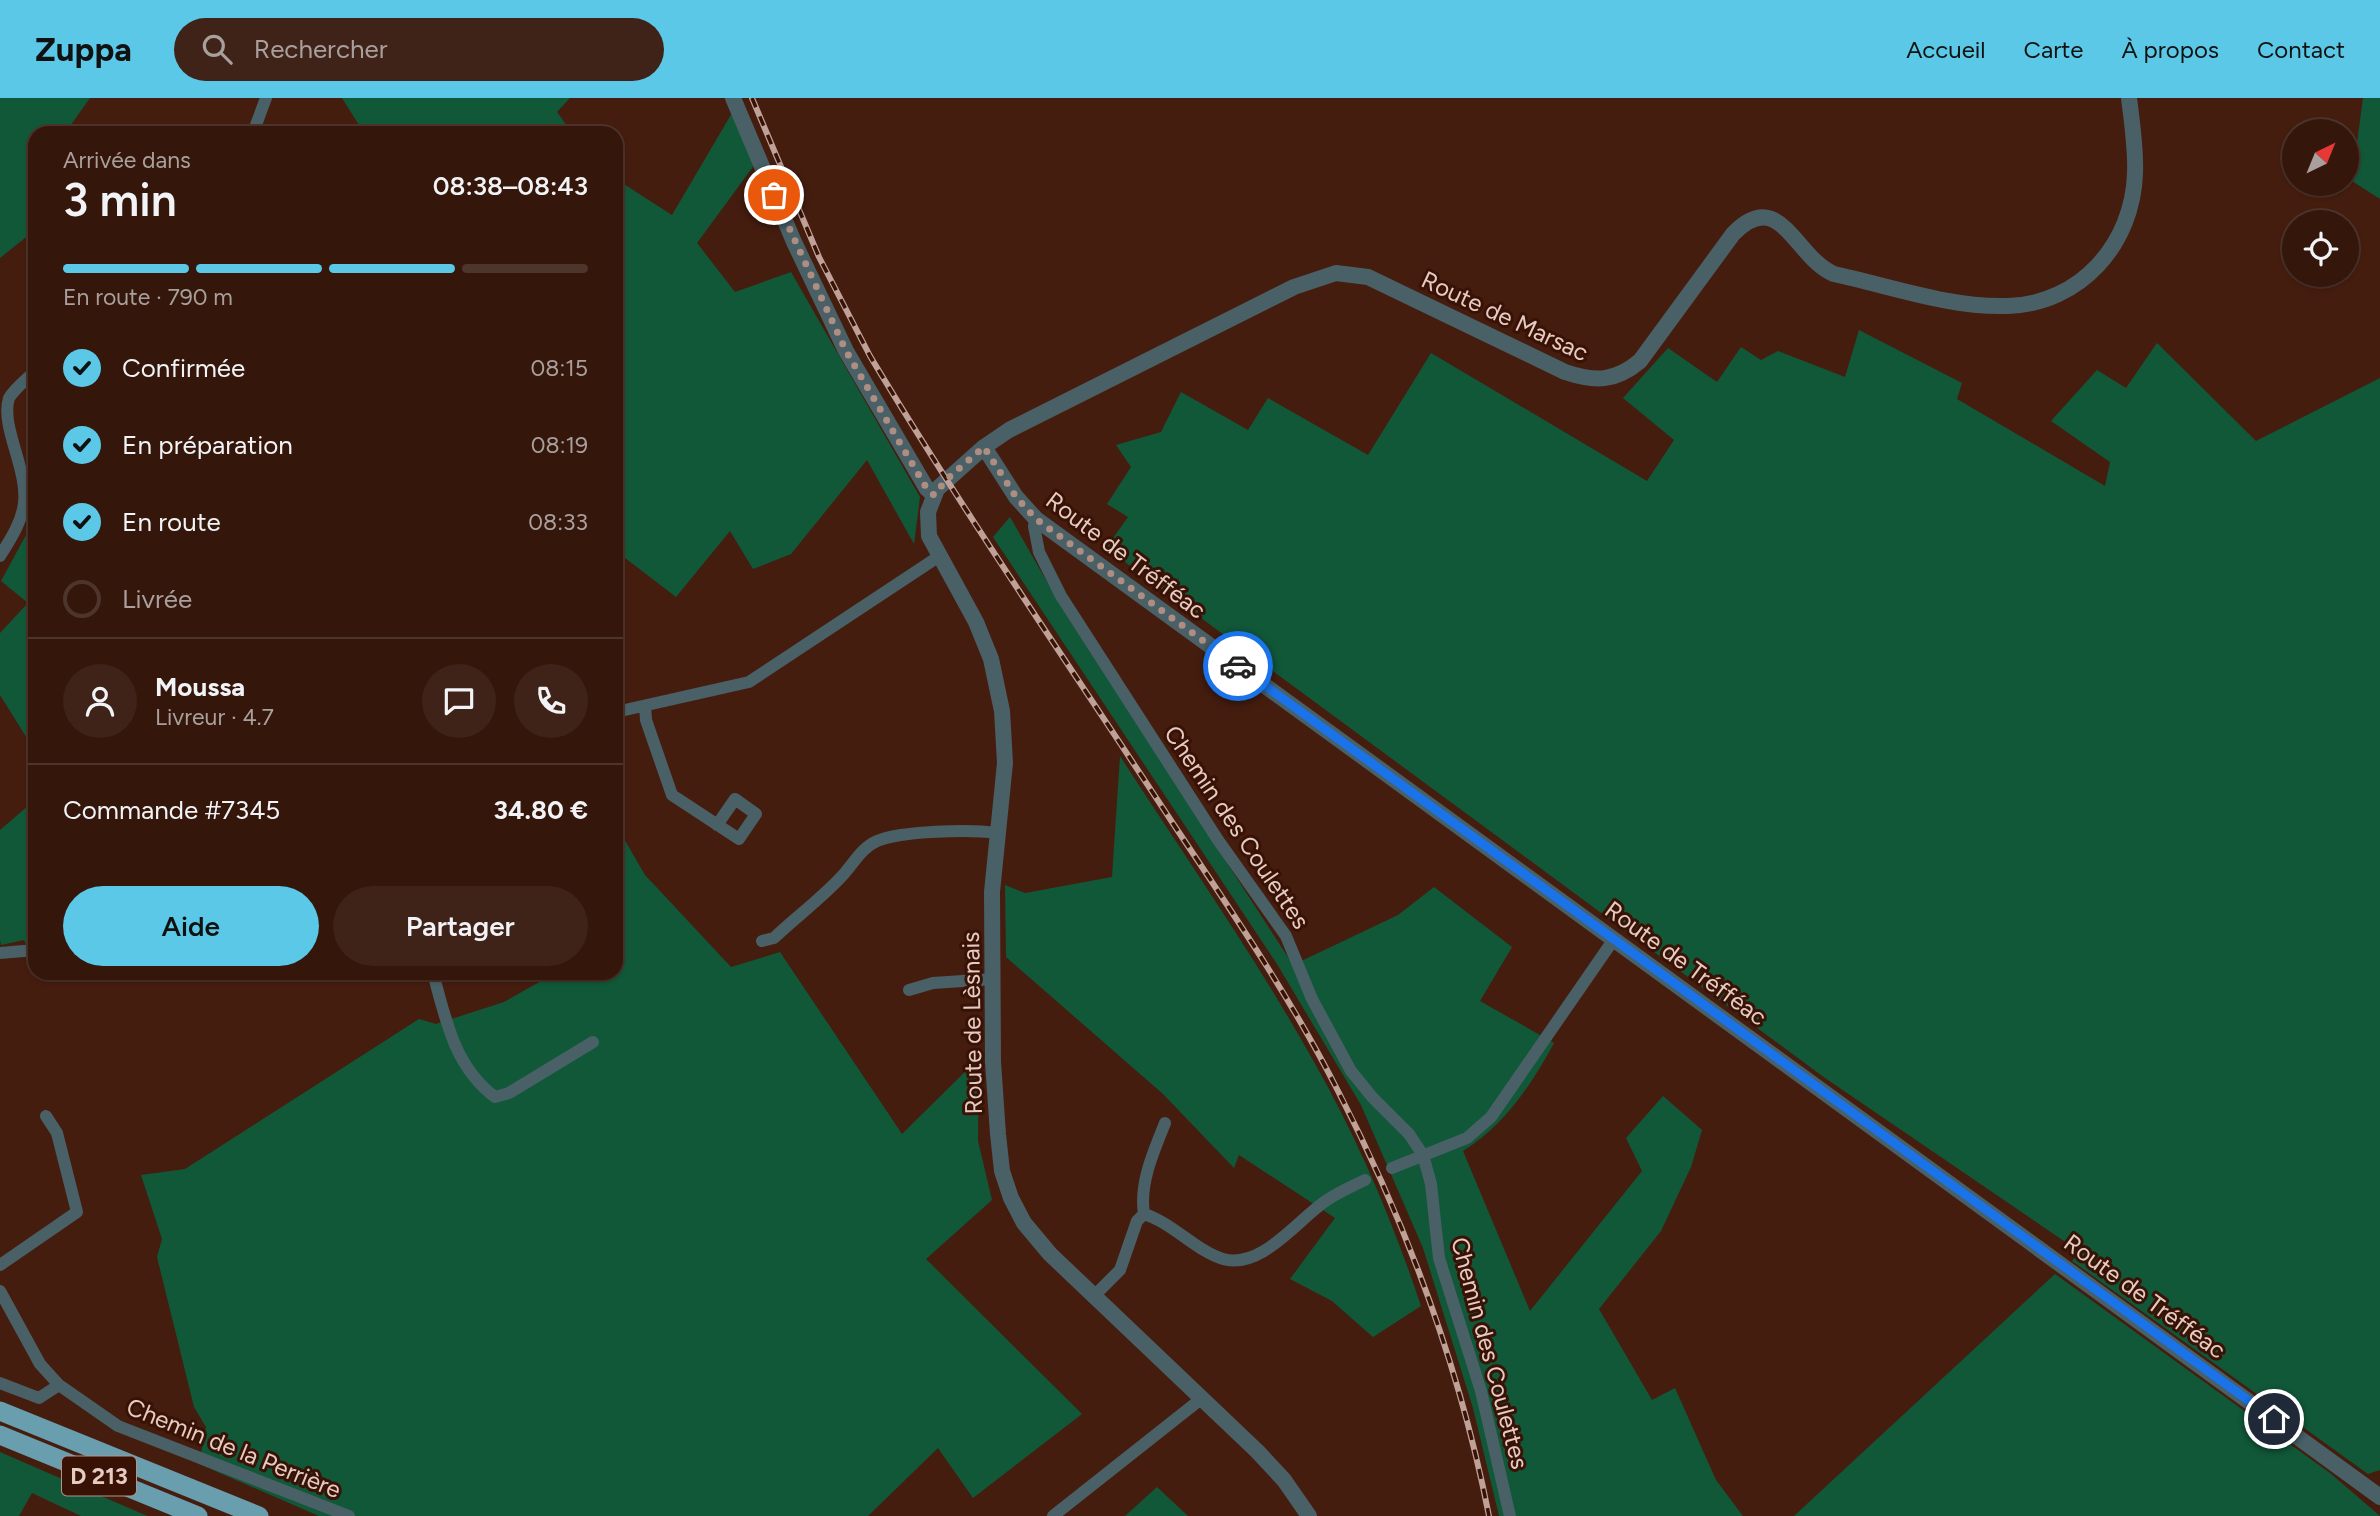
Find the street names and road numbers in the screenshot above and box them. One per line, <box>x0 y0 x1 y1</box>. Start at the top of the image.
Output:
street label: Route de Marsac <box>1417 265 1593 367</box>
street label: Route de Tréfféac <box>1040 485 1212 625</box>
street label: Chemin des Coulettes <box>1158 720 1316 934</box>
street label: Route de Tréfféac <box>1599 895 1773 1031</box>
street label: Route de Lèsnais <box>956 931 988 1115</box>
street label: Route de Tréfféac <box>2058 1228 2232 1364</box>
street label: Chemin des Coulettes <box>1445 1234 1535 1472</box>
street label: Chemin de la Perrière <box>123 1392 345 1504</box>
road number: D 213 <box>62 1456 136 1496</box>

